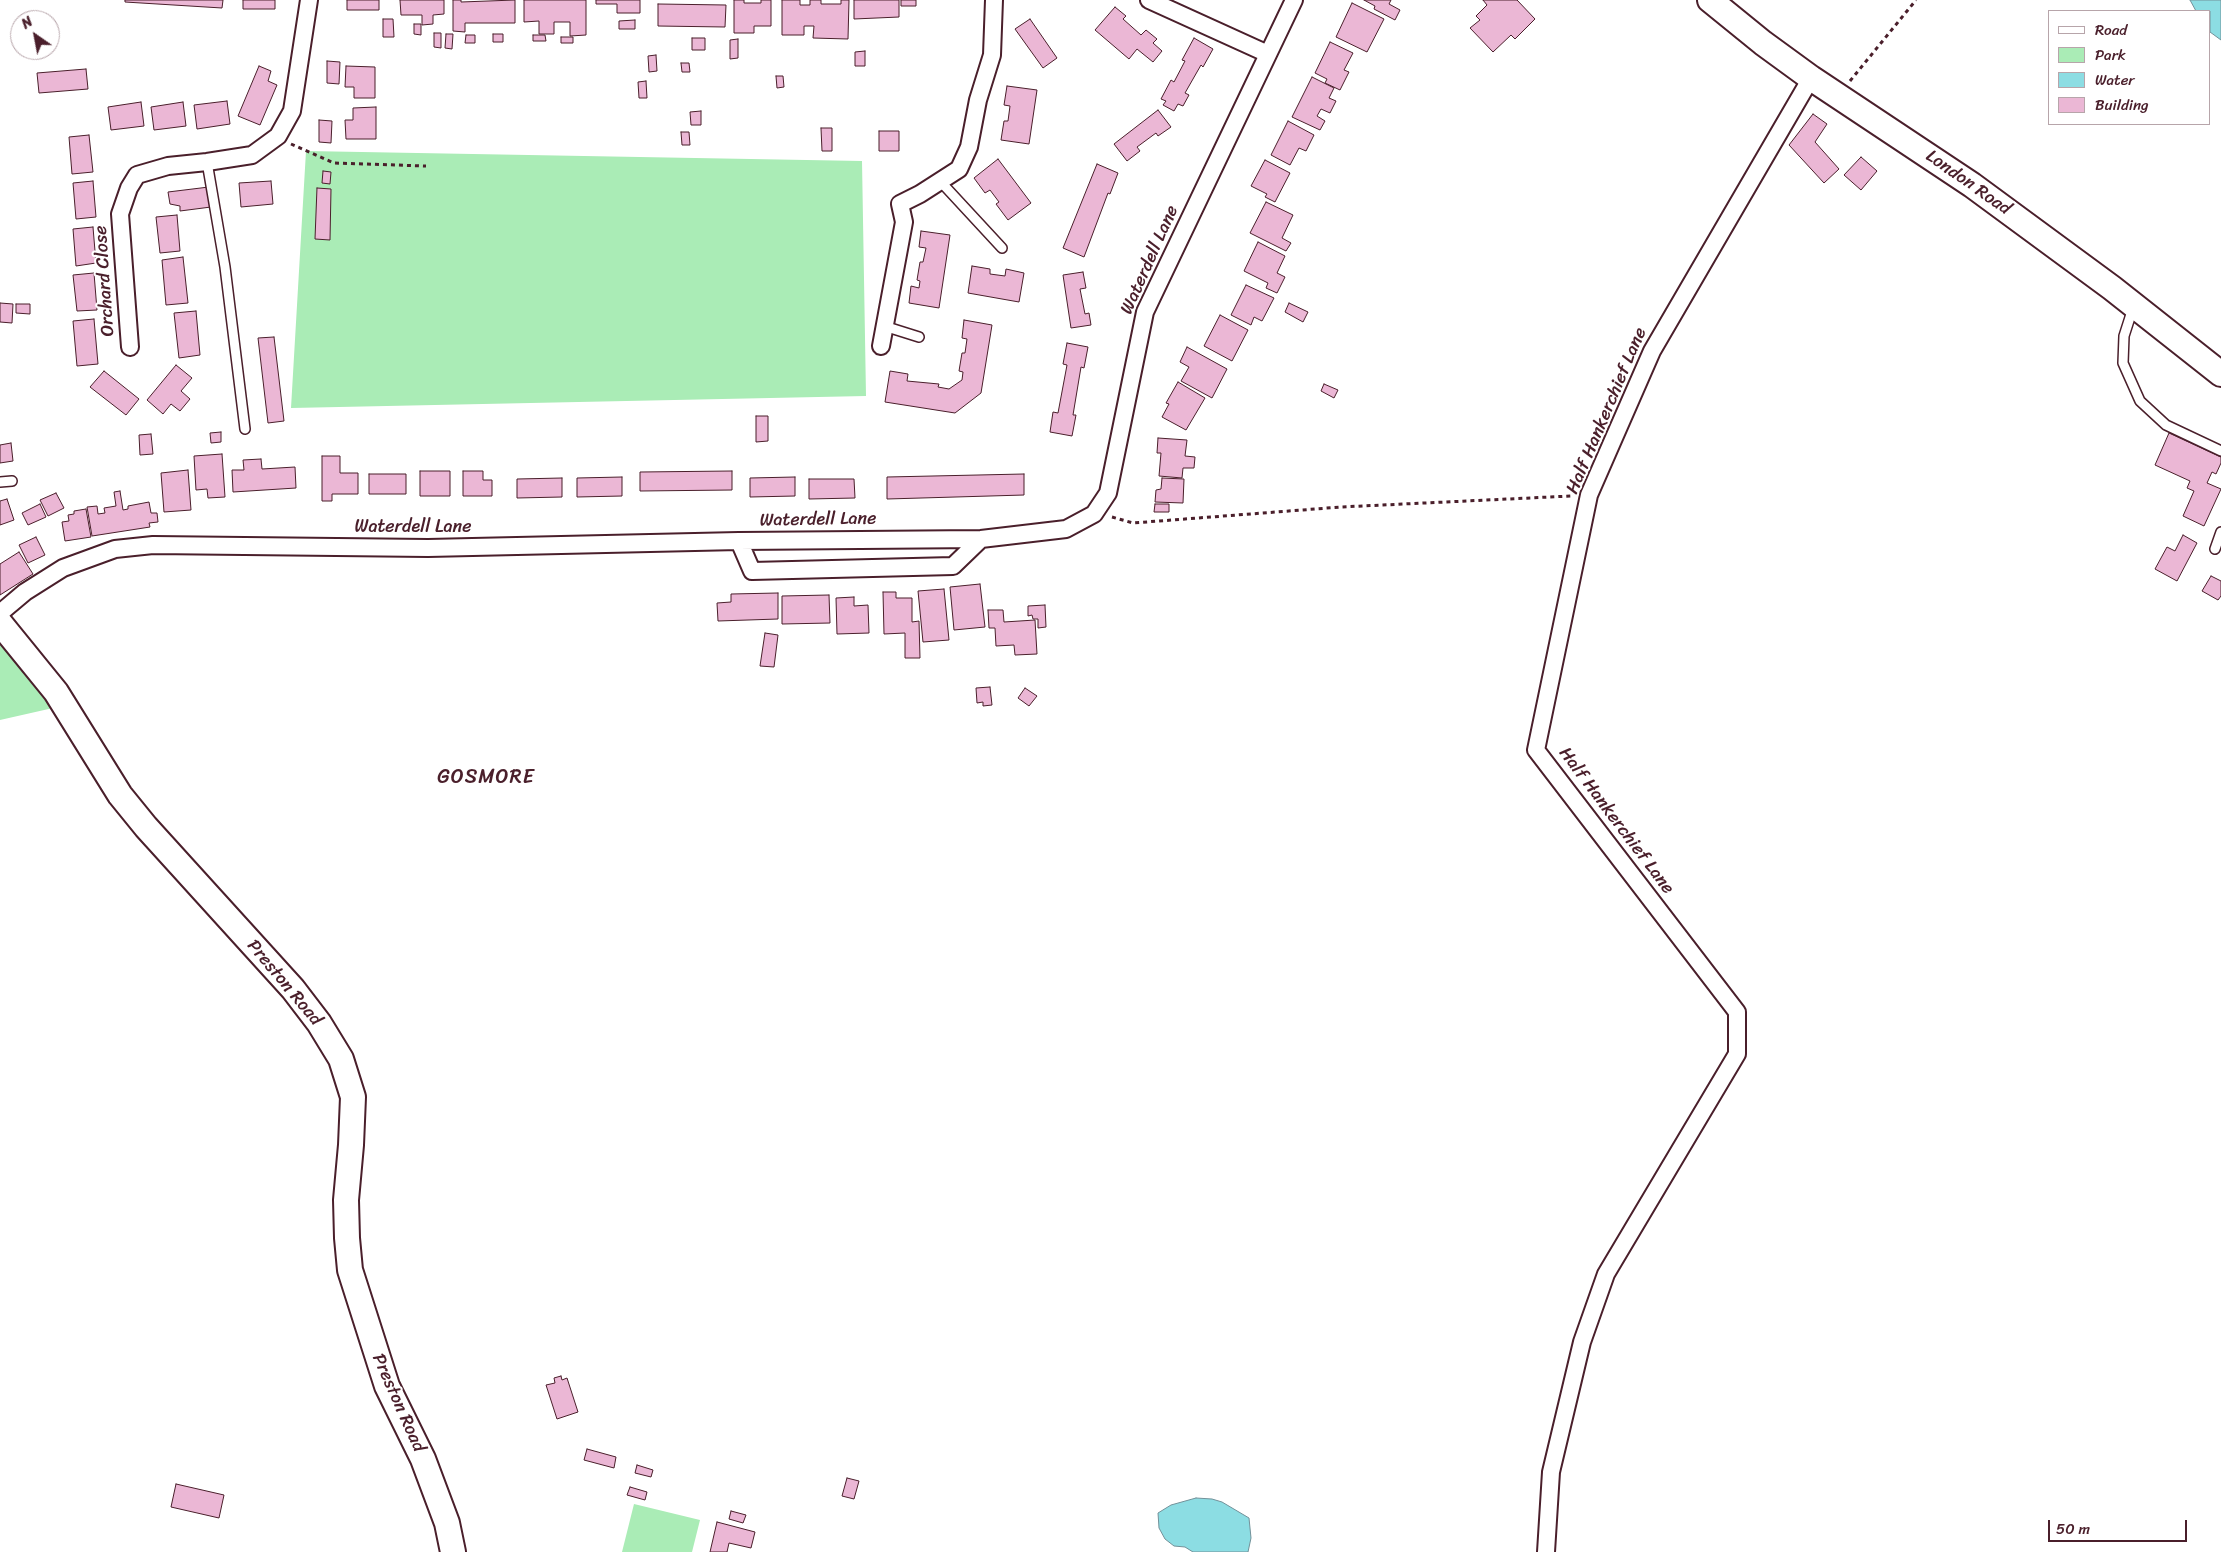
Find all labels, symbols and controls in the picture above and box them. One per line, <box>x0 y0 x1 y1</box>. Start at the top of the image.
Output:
north arrow <box>10 10 60 60</box>
text: N <box>16 10 38 36</box>
legend <box>2048 10 2211 125</box>
text: Road <box>2095 17 2127 43</box>
text: Park <box>2095 42 2126 68</box>
text: Water <box>2095 67 2135 93</box>
text: Building <box>2095 92 2149 118</box>
street label: London Road <box>1921 146 2015 220</box>
street label: Waterdell Lane <box>1116 202 1184 318</box>
street label: Orchard Close <box>90 225 120 337</box>
street label: Half Hankerchief Lane <box>1562 325 1652 497</box>
street label: Waterdell Lane <box>759 508 877 532</box>
street label: Waterdell Lane <box>355 516 471 538</box>
street label: Half Hankerchief Lane <box>1554 743 1678 899</box>
district label: GOSMORE <box>436 766 536 790</box>
street label: Preston Road <box>242 936 326 1030</box>
street label: Preston Road <box>367 1351 429 1455</box>
scale bar <box>2051 1510 2190 1542</box>
text: 50 m <box>2056 1516 2090 1542</box>

